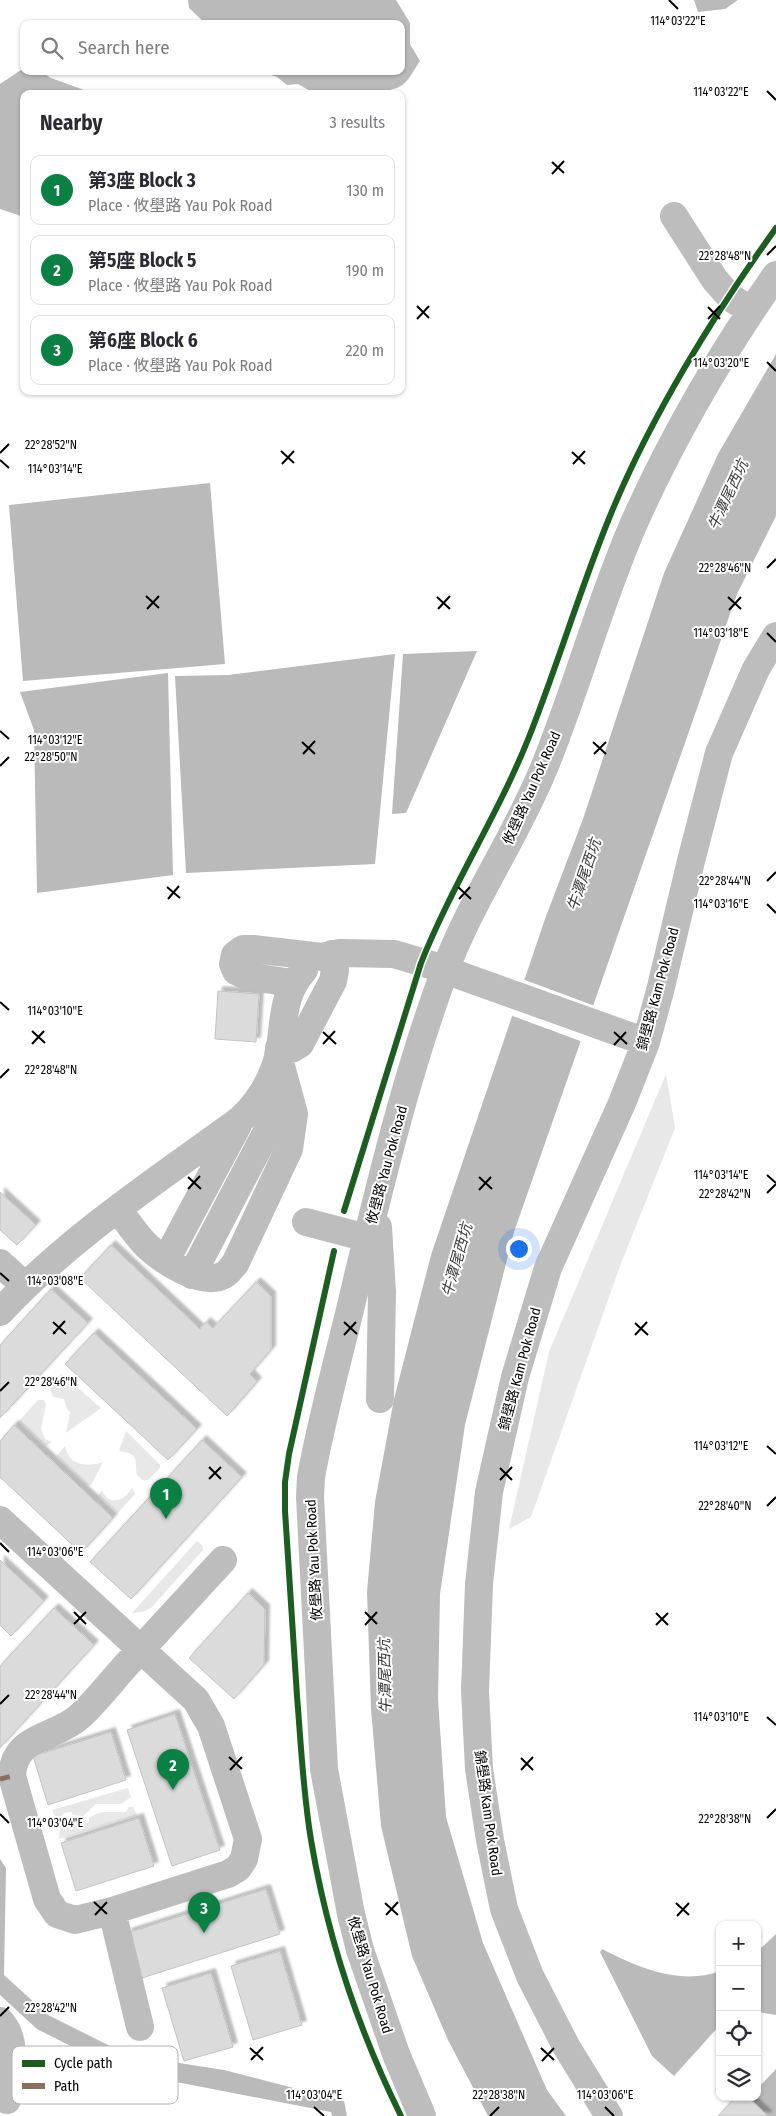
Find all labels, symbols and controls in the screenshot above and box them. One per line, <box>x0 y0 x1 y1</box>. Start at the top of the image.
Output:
text: 114°03'22"E <box>650 14 706 28</box>
search box <box>20 20 405 75</box>
icon: search <box>38 34 66 62</box>
text: Search here <box>78 36 170 59</box>
text: 114°03'22"E <box>693 85 749 99</box>
text: Nearby <box>40 110 102 136</box>
text: 3 results <box>329 113 385 132</box>
text: 第3座 Block 3 <box>88 169 196 192</box>
text: 1 <box>54 181 60 200</box>
text: 130 m <box>346 181 384 200</box>
text: Place · 攸壆路 Yau Pok Road <box>88 196 273 215</box>
text: 第5座 Block 5 <box>88 249 196 272</box>
text: 22°28'48"N <box>699 249 751 263</box>
text: 2 <box>53 261 61 280</box>
text: 190 m <box>346 261 384 280</box>
text: Place · 攸壆路 Yau Pok Road <box>88 276 273 295</box>
text: 第6座 Block 6 <box>88 329 198 352</box>
text: 3 <box>53 341 61 360</box>
text: 220 m <box>345 341 384 360</box>
text: Place · 攸壆路 Yau Pok Road <box>88 356 273 375</box>
text: 114°03'20"E <box>693 356 749 370</box>
text: 22°28'52"N <box>25 438 77 452</box>
water label: 牛潭尾西坑 <box>704 455 753 533</box>
text: 114°03'14"E <box>28 462 83 476</box>
text: 22°28'46"N <box>699 561 751 575</box>
text: 114°03'18"E <box>693 626 749 640</box>
street label: 攸壆路 Yau Pok Road <box>499 729 565 847</box>
text: 114°03'12"E <box>28 733 83 747</box>
text: 22°28'50"N <box>24 750 78 764</box>
water label: 牛潭尾西坑 <box>563 835 605 913</box>
text: 22°28'44"N <box>699 874 751 888</box>
text: 114°03'16"E <box>693 897 749 911</box>
street label: 錦壆路 Kam Pok Road <box>633 926 683 1052</box>
text: 114°03'10"E <box>27 1004 83 1018</box>
text: 22°28'48"N <box>25 1063 77 1077</box>
street label: 攸壆路 Yau Pok Road <box>363 1104 411 1226</box>
text: 114°03'14"E <box>694 1168 749 1182</box>
text: 22°28'42"N <box>699 1187 751 1201</box>
water label: 牛潭尾西坑 <box>438 1220 477 1299</box>
your location <box>506 1236 532 1262</box>
text: 114°03'08"E <box>27 1274 84 1288</box>
street label: 錦壆路 Kam Pok Road <box>495 1306 545 1432</box>
text: 22°28'46"N <box>25 1375 77 1389</box>
text: 114°03'12"E <box>694 1439 749 1453</box>
pin: 1 <box>150 1478 182 1519</box>
street label: 攸壆路 Yau Pok Road <box>302 1499 326 1621</box>
text: 22°28'40"N <box>698 1499 752 1513</box>
text: 114°03'06"E <box>27 1545 84 1559</box>
water label: 牛潭尾西坑 <box>375 1636 395 1714</box>
text: 22°28'44"N <box>25 1688 77 1702</box>
text: 114°03'10"E <box>693 1710 749 1724</box>
pin: 2 <box>157 1749 189 1790</box>
street label: 錦壆路 Kam Pok Road <box>471 1749 505 1877</box>
text: 22°28'38"N <box>699 1812 751 1826</box>
text: 114°03'04"E <box>27 1816 83 1830</box>
pin: 3 <box>188 1892 220 1933</box>
street label: 攸壆路 Yau Pok Road <box>344 1914 396 2036</box>
map controls <box>716 1921 761 2101</box>
button: + <box>716 1921 761 1966</box>
button: − <box>716 1966 761 2011</box>
text: 22°28'42"N <box>25 2001 77 2015</box>
button: locate <box>716 2011 761 2056</box>
legend <box>12 2046 178 2104</box>
text: Cycle path <box>54 2055 113 2072</box>
button: layers <box>716 2056 761 2101</box>
text: Path <box>54 2078 79 2095</box>
text: 114°03'04"E <box>286 2088 342 2102</box>
text: 22°28'38"N <box>473 2088 525 2102</box>
text: 114°03'06"E <box>577 2088 634 2102</box>

